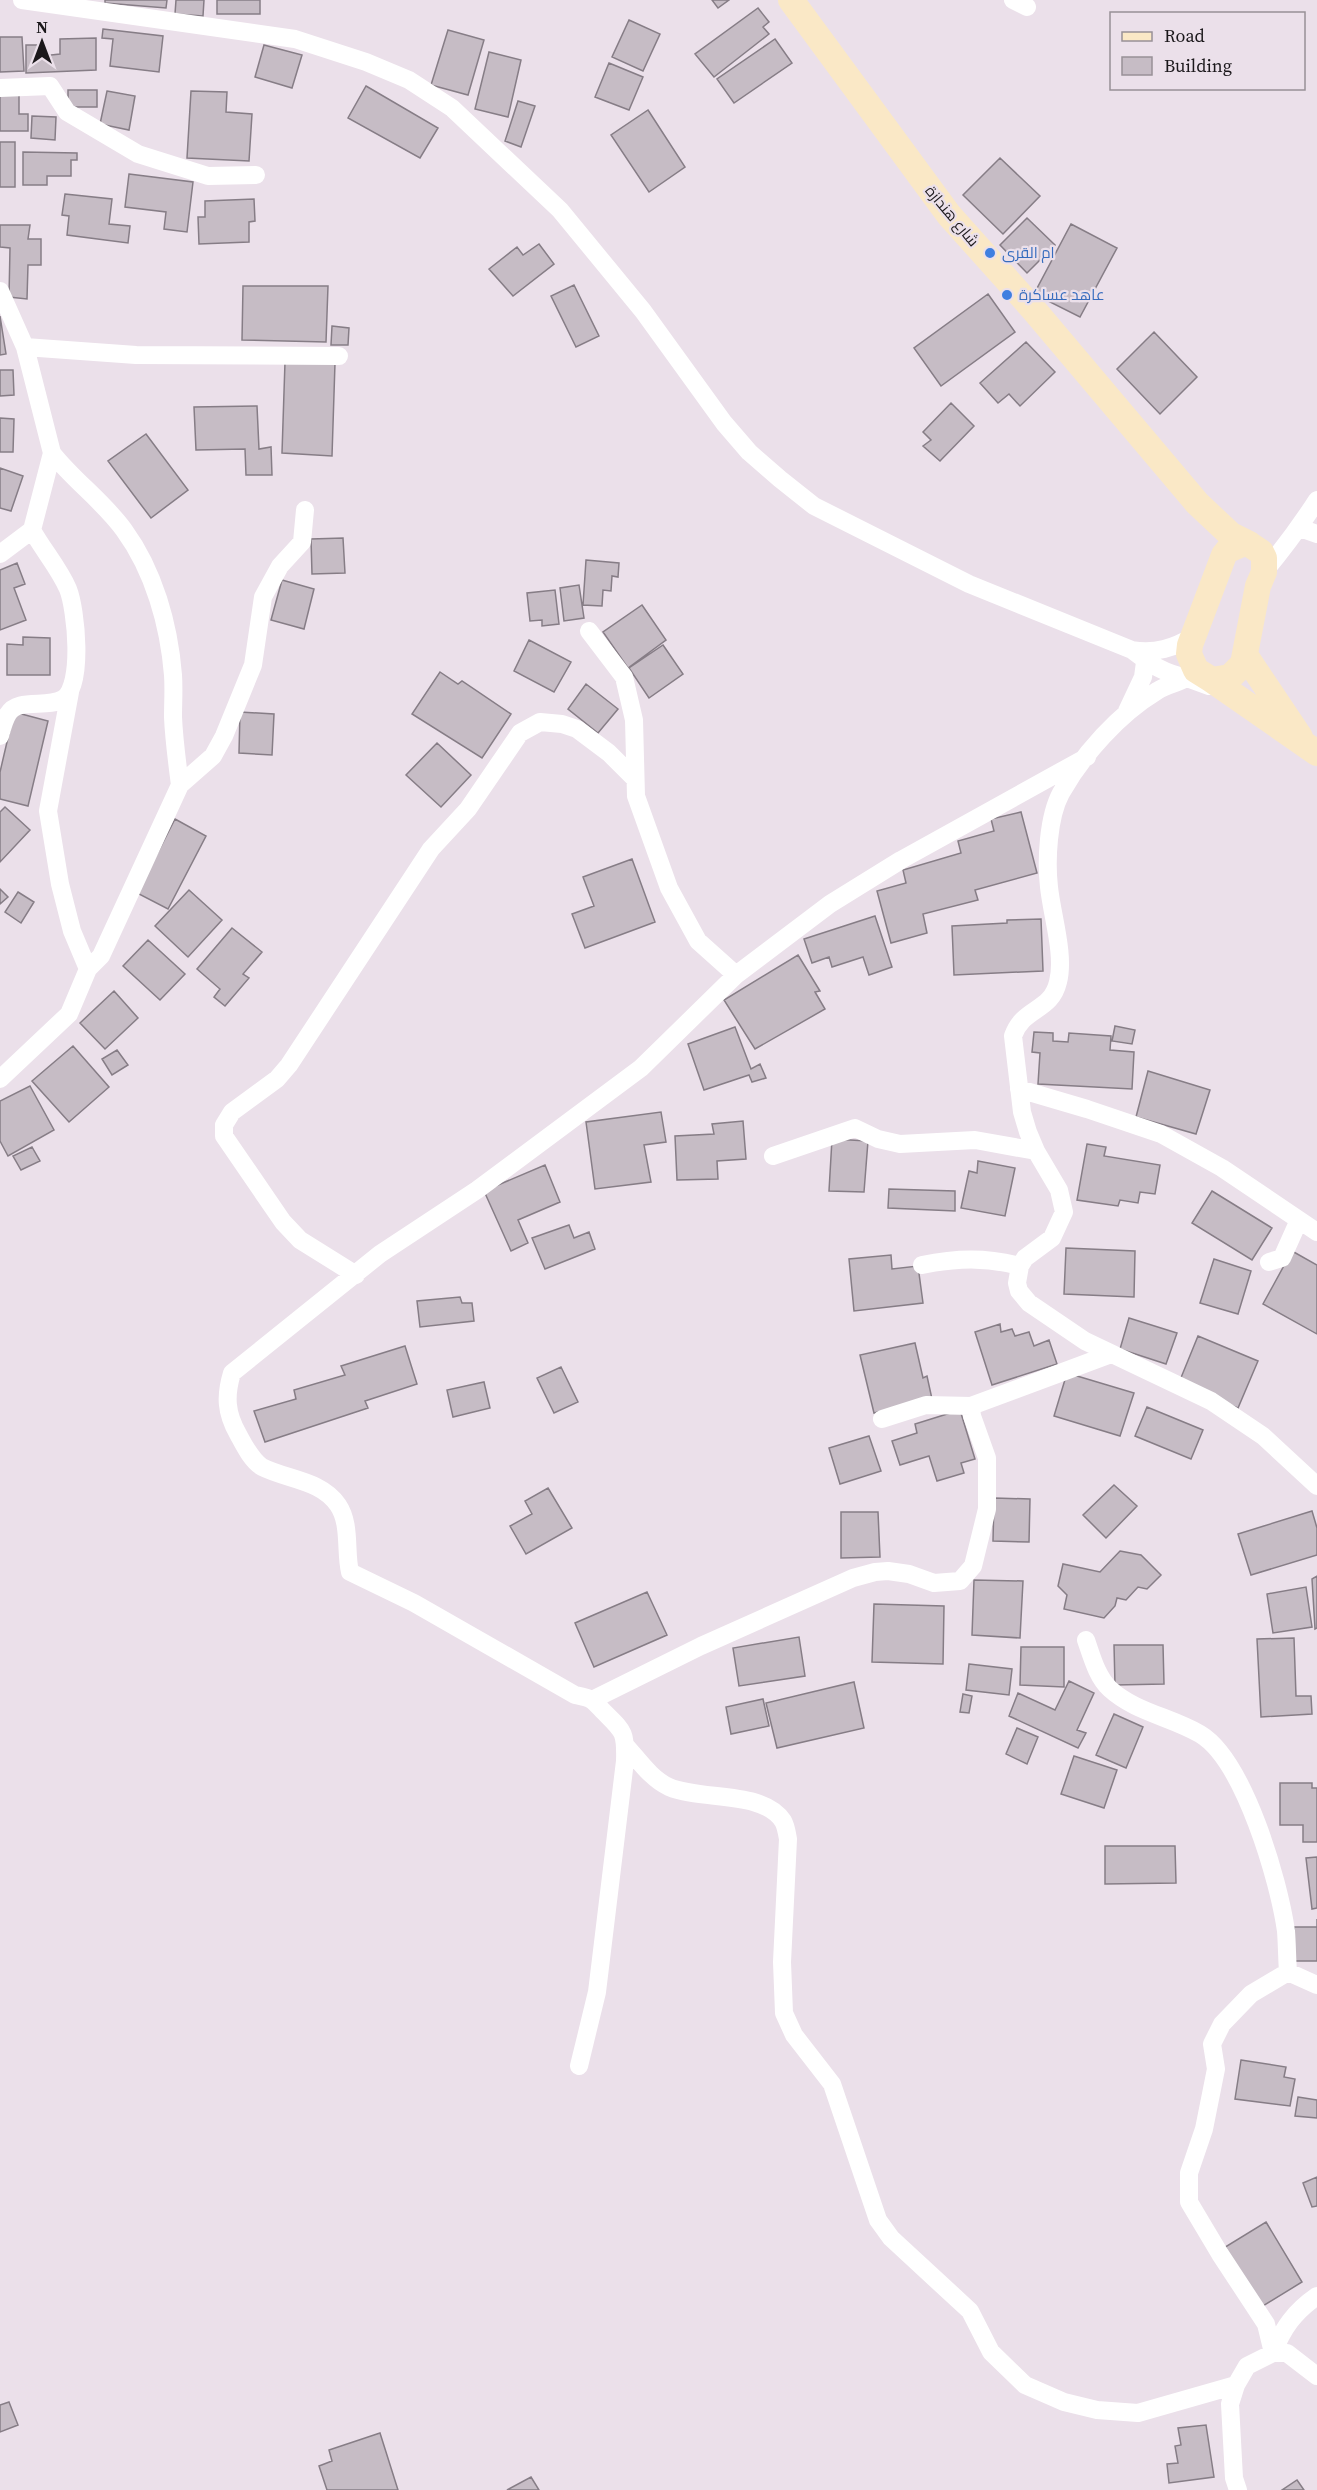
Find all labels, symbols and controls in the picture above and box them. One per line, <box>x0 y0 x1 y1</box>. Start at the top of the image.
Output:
north arrow <box>12 12 72 72</box>
legend <box>1110 12 1305 90</box>
text: N <box>36 16 48 38</box>
text: Road <box>1164 23 1205 48</box>
text: Building <box>1164 53 1232 78</box>
street label: شارع هندازة <box>920 181 984 251</box>
place label: ام القرى <box>1002 242 1055 263</box>
marker: ام القرى <box>983 246 997 260</box>
place label: عاهد عساكرة <box>1019 284 1105 305</box>
marker: عاهد عساكرة <box>1000 288 1014 302</box>

